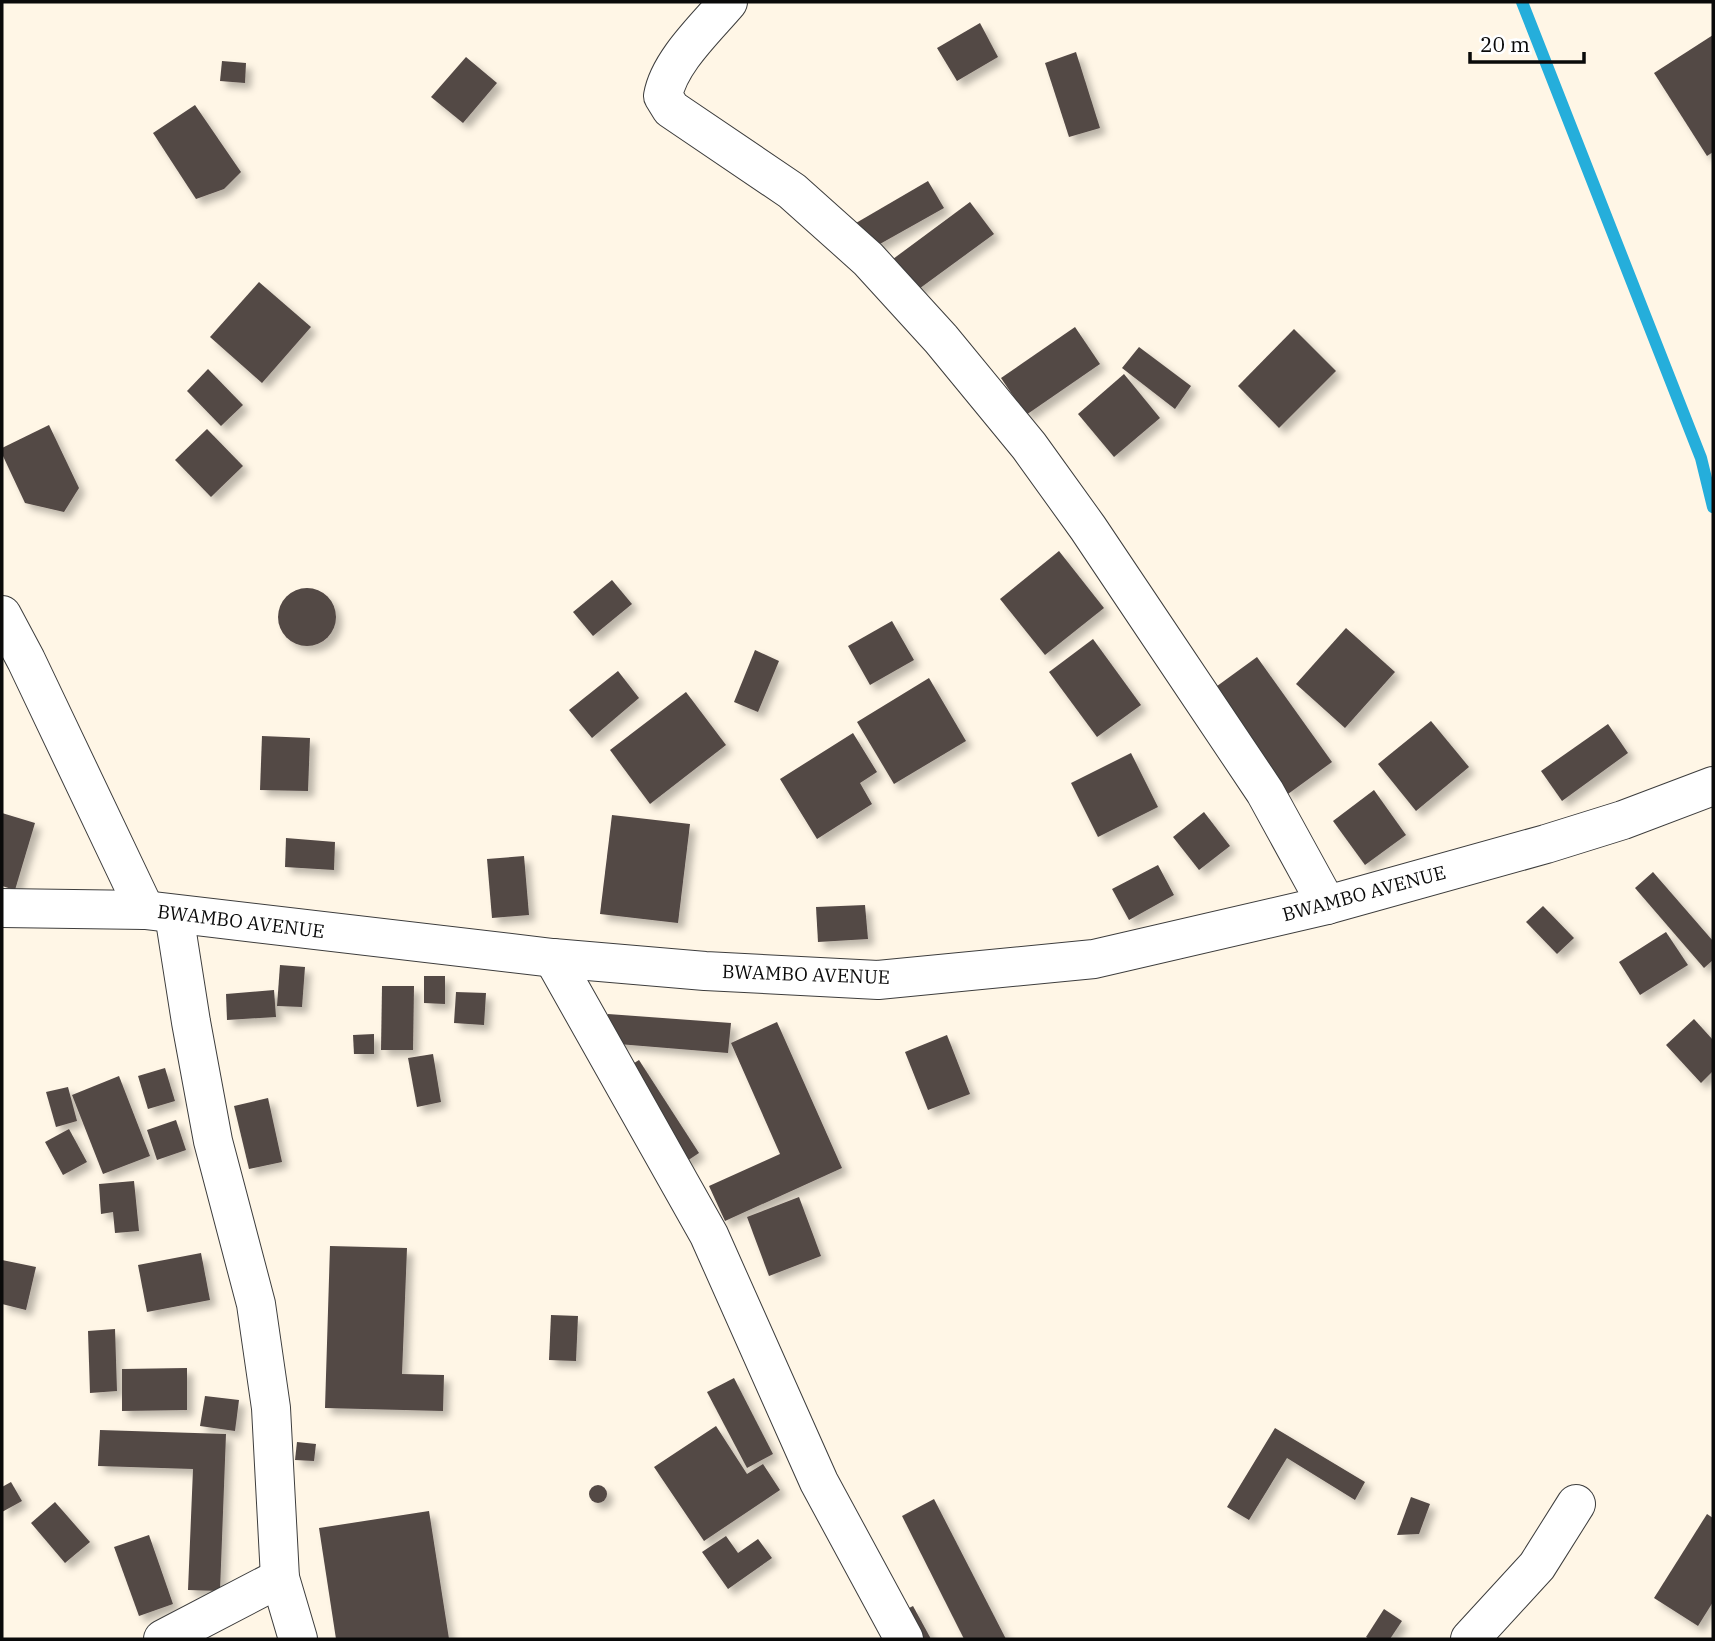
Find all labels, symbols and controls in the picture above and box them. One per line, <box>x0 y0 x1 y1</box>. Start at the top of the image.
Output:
scale bar <box>1470 21 1584 65</box>
text: 20 m <box>1480 30 1530 58</box>
street label: BWAMBO AVENUE <box>1280 860 1448 926</box>
street label: BWAMBO AVENUE <box>156 899 326 943</box>
street label: BWAMBO AVENUE <box>722 959 890 989</box>

